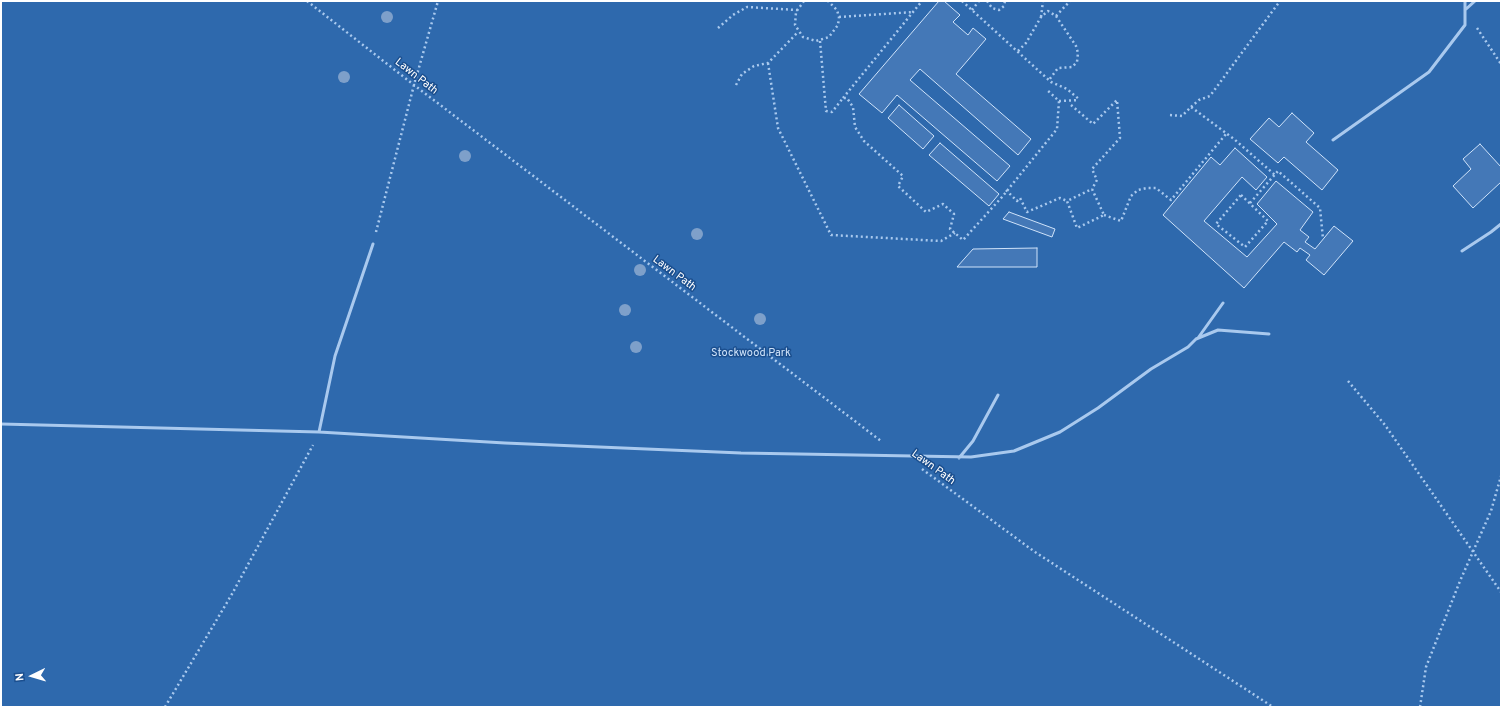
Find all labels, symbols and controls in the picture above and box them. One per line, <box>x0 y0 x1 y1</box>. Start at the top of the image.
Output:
street label: Lawn Path <box>392 56 440 98</box>
street label: Lawn Path <box>650 253 698 295</box>
park label: Stockwood Park <box>711 347 791 361</box>
street label: Lawn Path <box>909 448 957 488</box>
north arrow <box>12 656 52 696</box>
text: N <box>13 672 27 682</box>

